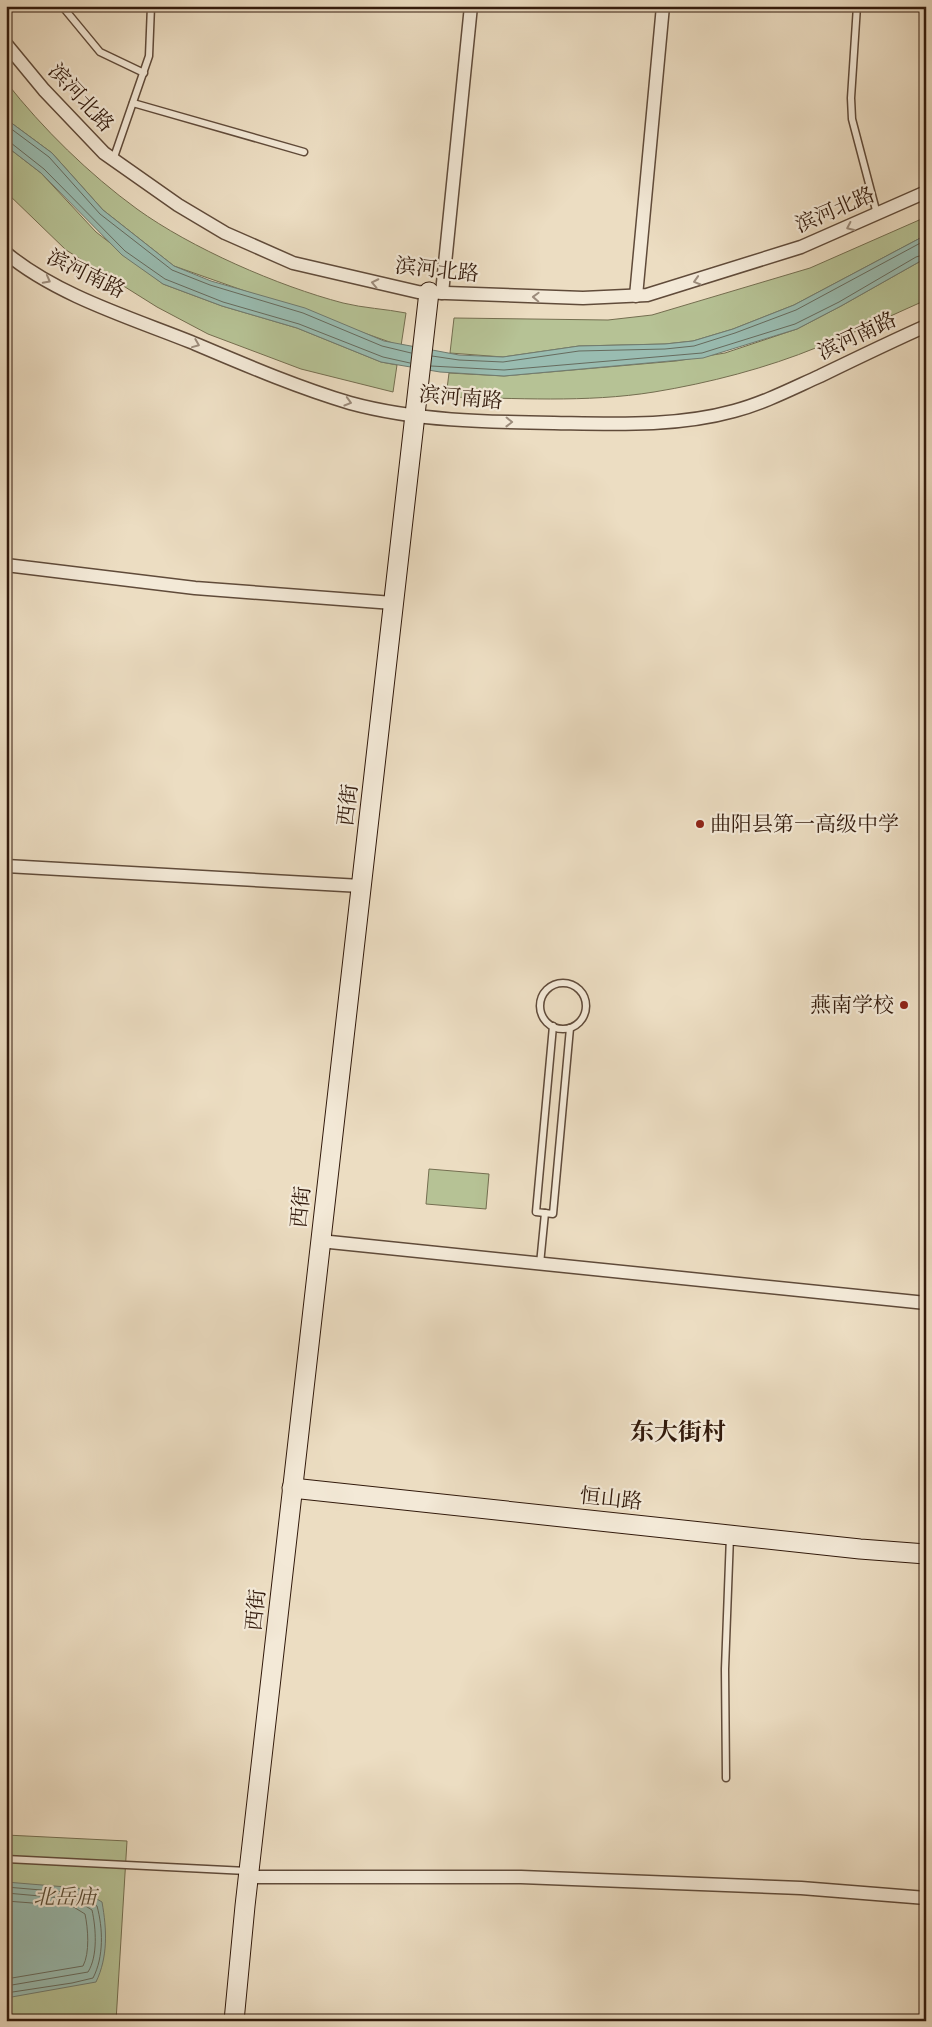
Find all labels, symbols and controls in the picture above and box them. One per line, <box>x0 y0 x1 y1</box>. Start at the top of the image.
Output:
street label: 滨河北路 <box>42 58 120 138</box>
street label: 滨河北路 <box>791 181 879 239</box>
one-way arrow <box>846 220 855 231</box>
street label: 滨河南路 <box>42 243 130 305</box>
street label: 滨河北路 <box>394 252 480 288</box>
one-way arrow <box>42 273 51 283</box>
one-way arrow <box>693 275 701 285</box>
one-way arrow <box>370 278 379 288</box>
one-way arrow <box>532 291 540 302</box>
street label: 滨河南路 <box>813 306 901 366</box>
one-way arrow <box>191 338 200 349</box>
street label: 滨河南路 <box>418 381 504 415</box>
one-way arrow <box>343 396 352 406</box>
one-way arrow <box>506 417 513 427</box>
street label: 西街 <box>332 783 364 827</box>
place label: 曲阳县第一高级中学 <box>710 811 899 838</box>
marker: 曲阳县第一高级中学 <box>694 818 706 830</box>
place label: 燕南学校 <box>810 992 894 1019</box>
marker: 燕南学校 <box>898 999 910 1011</box>
street label: 西街 <box>285 1185 317 1229</box>
district label: 东大街村 <box>630 1417 726 1448</box>
street label: 恒山路 <box>578 1482 644 1516</box>
street label: 西街 <box>240 1588 272 1632</box>
park label: 北岳庙 <box>34 1884 99 1911</box>

